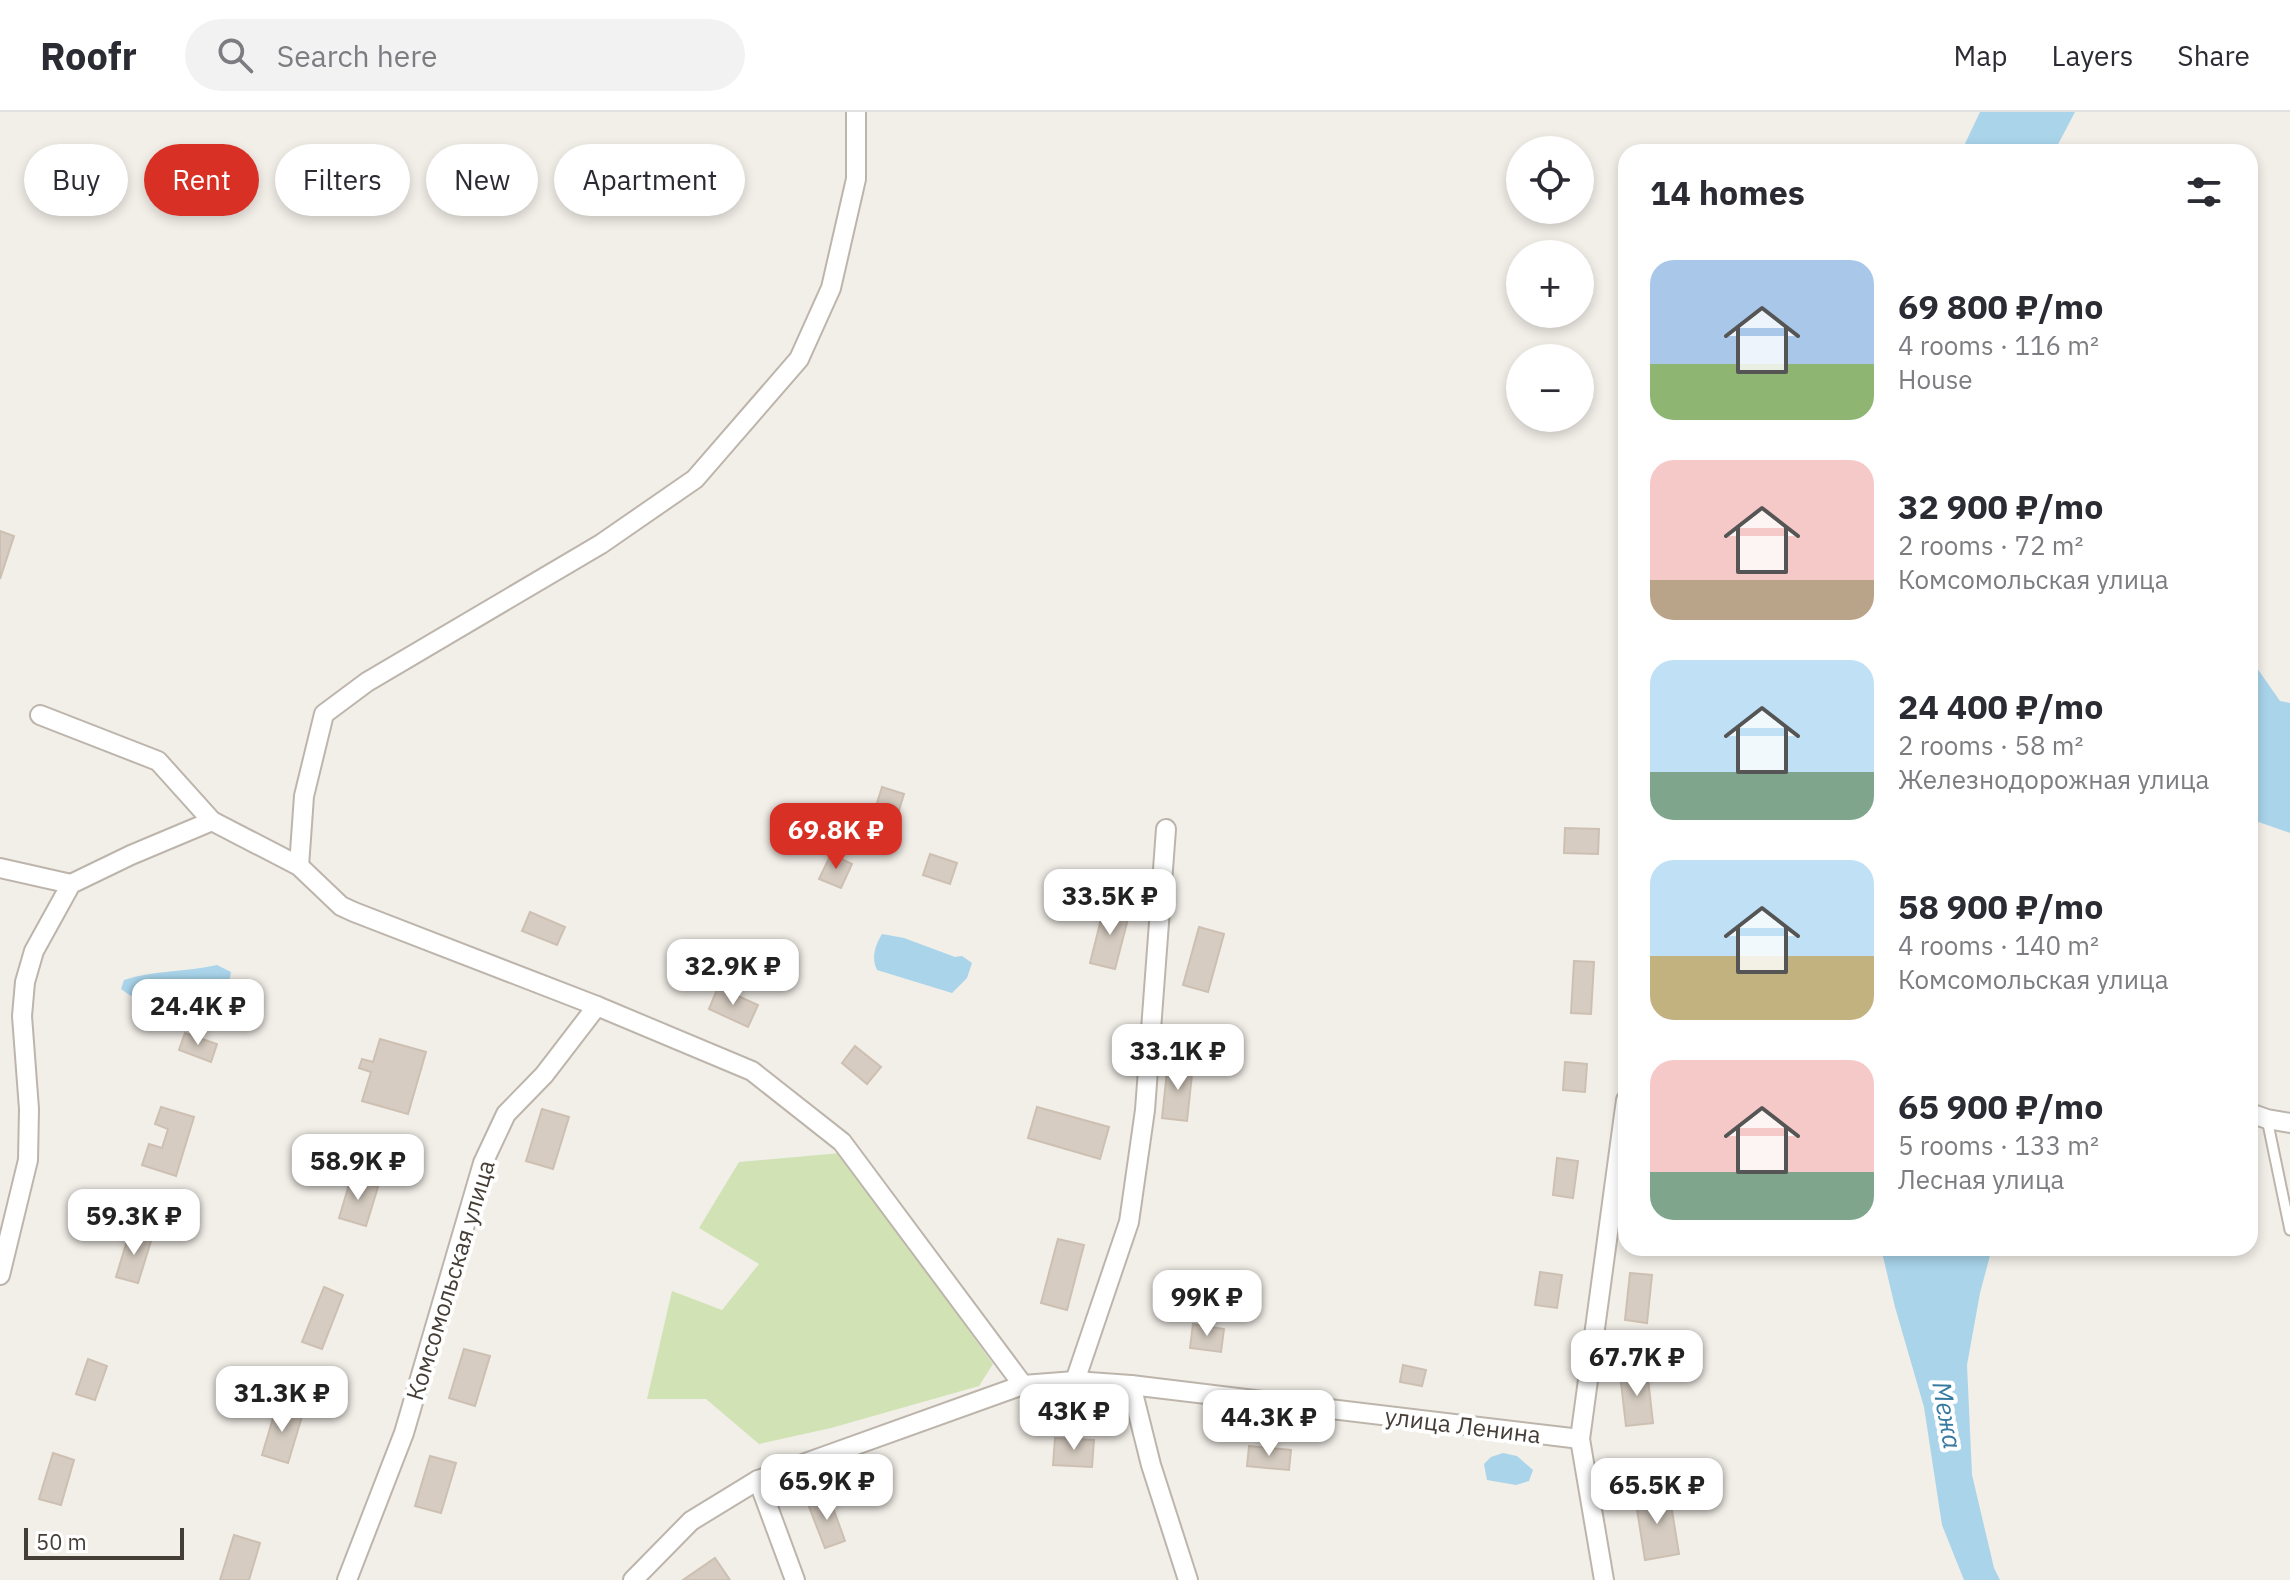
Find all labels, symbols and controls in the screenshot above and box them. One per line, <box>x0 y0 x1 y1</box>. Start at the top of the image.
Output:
search box <box>185 19 745 91</box>
text: Roofr <box>40 31 137 80</box>
icon: search <box>213 33 257 77</box>
text: Search here <box>277 36 438 75</box>
text: Map <box>1953 37 2007 74</box>
text: Layers <box>2051 37 2133 74</box>
text: Share <box>2177 37 2250 74</box>
map controls <box>1506 136 1594 432</box>
button: locate <box>1506 136 1594 224</box>
chip: Buy <box>24 144 128 216</box>
chip: Rent <box>144 144 259 216</box>
chip: Filters <box>275 144 410 216</box>
chip: New <box>426 144 538 216</box>
chip: Apartment <box>554 144 745 216</box>
text: 14 homes <box>1650 170 1805 214</box>
icon: filters <box>2182 170 2226 214</box>
button: + <box>1506 240 1594 328</box>
text: 69 800 ₽/mo <box>1898 284 2103 328</box>
icon: home <box>1714 292 1810 388</box>
text: 4 rooms · 116 m² <box>1898 328 2099 362</box>
button: − <box>1506 344 1594 432</box>
text: House <box>1898 362 1973 396</box>
text: 32 900 ₽/mo <box>1898 484 2103 528</box>
icon: home <box>1714 492 1810 588</box>
text: 2 rooms · 72 m² <box>1898 528 2083 562</box>
text: Комсомольская улица <box>1898 562 2169 596</box>
text: 24 400 ₽/mo <box>1898 684 2103 728</box>
icon: home <box>1714 692 1810 788</box>
text: 2 rooms · 58 m² <box>1898 728 2083 762</box>
text: Железнодорожная улица <box>1898 762 2209 796</box>
pin: 69.8K ₽ <box>762 803 910 871</box>
text: 69.8K ₽ <box>788 812 884 846</box>
pin: 33.5K ₽ <box>1036 869 1184 937</box>
text: 33.5K ₽ <box>1062 878 1158 912</box>
text: 58 900 ₽/mo <box>1898 884 2103 928</box>
icon: home <box>1714 892 1810 988</box>
text: 4 rooms · 140 m² <box>1898 928 2099 962</box>
pin: 32.9K ₽ <box>659 939 807 1007</box>
text: 32.9K ₽ <box>685 948 781 982</box>
text: Комсомольская улица <box>1898 962 2169 996</box>
pin: 24.4K ₽ <box>124 979 272 1047</box>
text: 24.4K ₽ <box>150 988 246 1022</box>
pin: 33.1K ₽ <box>1104 1024 1252 1092</box>
text: 33.1K ₽ <box>1130 1033 1226 1067</box>
text: 65 900 ₽/mo <box>1898 1084 2103 1128</box>
icon: home <box>1714 1092 1810 1188</box>
text: 5 rooms · 133 m² <box>1898 1128 2099 1162</box>
pin: 58.9K ₽ <box>284 1134 432 1202</box>
text: 58.9K ₽ <box>310 1143 406 1177</box>
street label: Комсомольская улица <box>398 1156 502 1404</box>
text: Лесная улица <box>1898 1162 2064 1196</box>
pin: 59.3K ₽ <box>60 1189 208 1257</box>
text: 59.3K ₽ <box>86 1198 182 1232</box>
pin: 99K ₽ <box>1151 1270 1263 1338</box>
text: 99K ₽ <box>1171 1279 1243 1313</box>
pin: 67.7K ₽ <box>1563 1330 1711 1398</box>
text: 67.7K ₽ <box>1589 1339 1685 1373</box>
pin: 31.3K ₽ <box>208 1366 356 1434</box>
text: 31.3K ₽ <box>234 1375 330 1409</box>
water label: Межа <box>1925 1379 1971 1451</box>
pin: 43K ₽ <box>1018 1384 1130 1452</box>
pin: 44.3K ₽ <box>1195 1390 1343 1458</box>
text: 43K ₽ <box>1038 1393 1110 1427</box>
text: 44.3K ₽ <box>1221 1399 1317 1433</box>
street label: улица Ленина <box>1383 1400 1543 1450</box>
pin: 65.9K ₽ <box>753 1454 901 1522</box>
pin: 65.5K ₽ <box>1583 1458 1731 1526</box>
text: 65.9K ₽ <box>779 1463 875 1497</box>
text: 65.5K ₽ <box>1609 1467 1705 1501</box>
scale bar <box>24 1524 184 1560</box>
text: 50 m <box>36 1527 87 1556</box>

